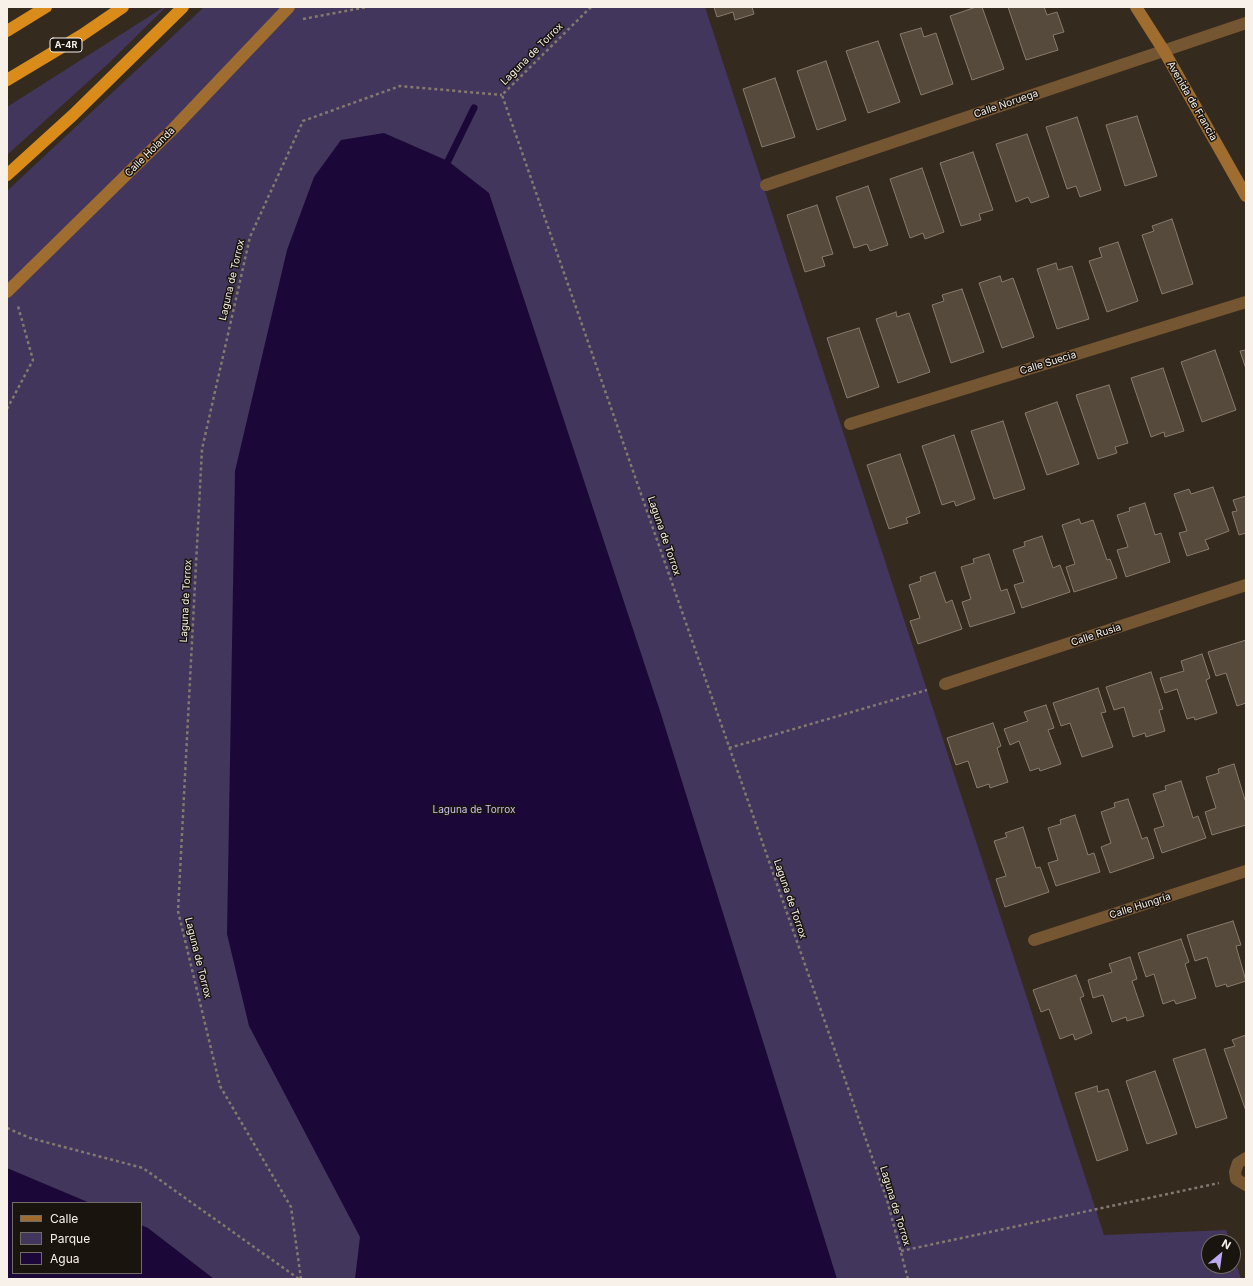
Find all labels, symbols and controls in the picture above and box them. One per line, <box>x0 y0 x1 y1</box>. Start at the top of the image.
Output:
street label: Laguna de Torrox <box>498 20 566 88</box>
road number: A-4R <box>50 38 82 52</box>
street label: Avenida de Francia <box>1164 59 1220 143</box>
street label: Calle Noruega <box>972 87 1040 121</box>
street label: Calle Holanda <box>123 125 177 179</box>
street label: Laguna de Torrox <box>217 238 247 322</box>
street label: Calle Suecia <box>1018 349 1078 377</box>
street label: Laguna de Torrox <box>645 495 683 577</box>
street label: Laguna de Torrox <box>178 559 194 643</box>
street label: Calle Rusia <box>1069 621 1123 649</box>
park label: Laguna de Torrox <box>433 804 515 816</box>
street label: Laguna de Torrox <box>771 858 809 940</box>
street label: Calle Hungría <box>1108 890 1172 922</box>
street label: Laguna de Torrox <box>182 916 214 1000</box>
street label: Laguna de Torrox <box>877 1165 913 1247</box>
legend <box>12 1202 142 1274</box>
text: Calle <box>50 1211 78 1226</box>
text: Parque <box>50 1231 90 1246</box>
north arrow <box>1201 1234 1241 1274</box>
text: N <box>1219 1236 1233 1253</box>
text: Agua <box>50 1251 79 1266</box>

